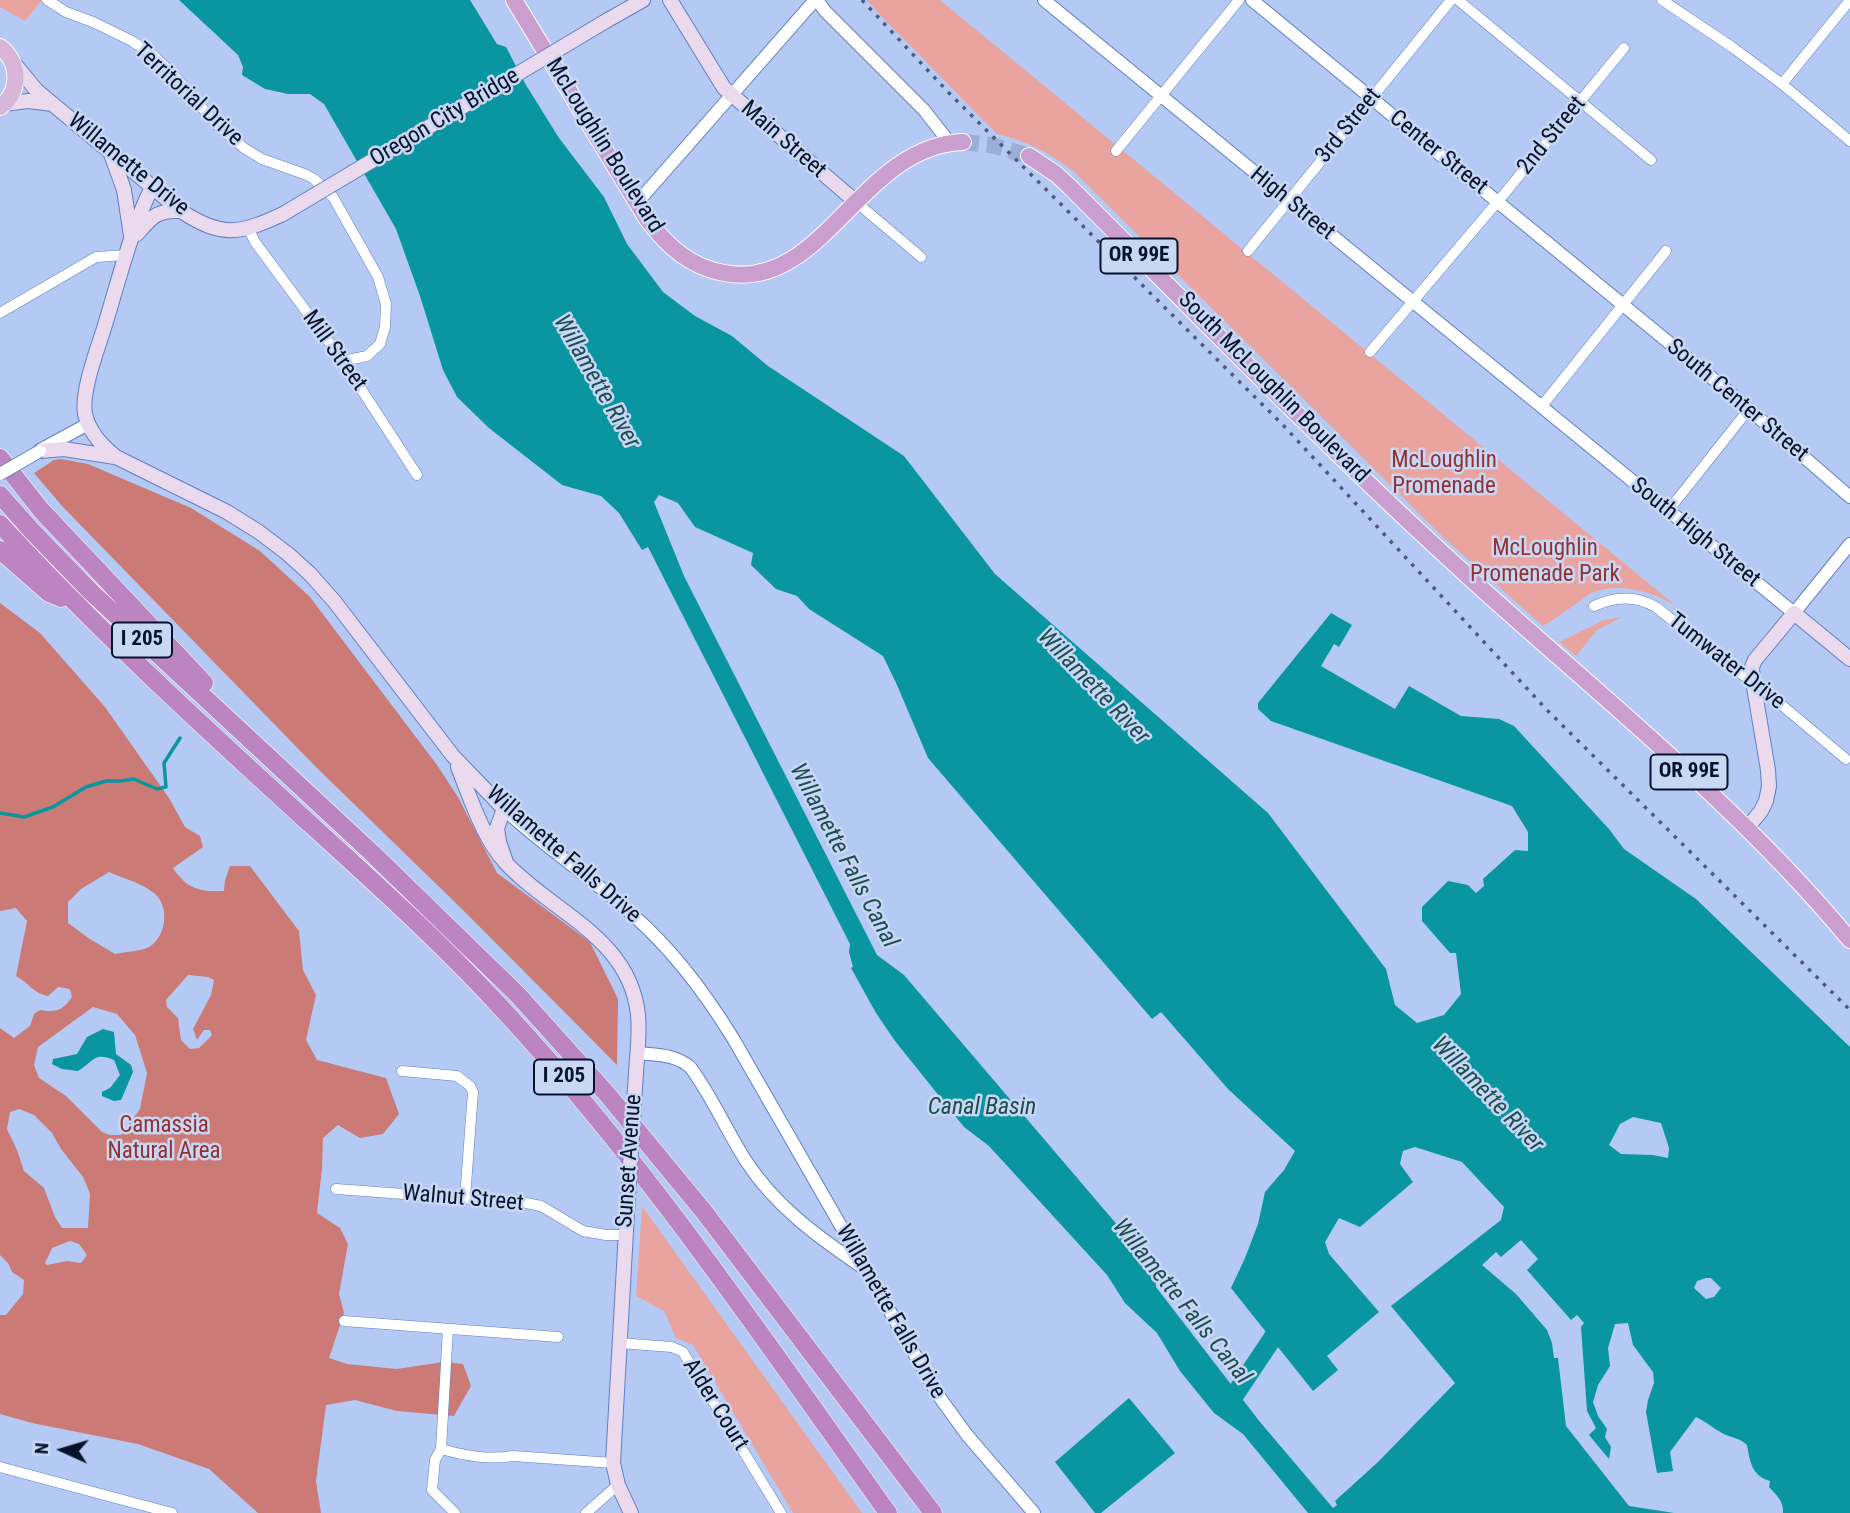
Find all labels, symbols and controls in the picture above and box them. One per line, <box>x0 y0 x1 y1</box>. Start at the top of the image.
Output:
street label: Territorial Drive <box>128 38 248 152</box>
street label: McLoughlin Boulevard <box>539 53 669 239</box>
street label: Oregon City Bridge <box>365 63 525 173</box>
street label: 3rd Street <box>1310 83 1388 169</box>
street label: 2nd Street <box>1512 91 1592 181</box>
street label: Main Street <box>735 95 831 185</box>
street label: Center Street <box>1383 105 1493 201</box>
street label: Willamette Drive <box>62 108 194 222</box>
street label: High Street <box>1244 161 1340 247</box>
road number: OR 99E <box>1100 238 1178 274</box>
street label: South McLoughlin Boulevard <box>1172 287 1374 489</box>
street label: Mill Street <box>296 306 372 396</box>
water label: Willamette River <box>546 310 646 454</box>
street label: South Center Street <box>1661 334 1813 468</box>
park label: McLoughlin Promenade <box>1391 447 1497 501</box>
street label: South High Street <box>1625 472 1765 594</box>
park label: McLoughlin Promenade Park <box>1470 535 1620 589</box>
street label: Tumwater Drive <box>1662 608 1790 716</box>
road number: I 205 <box>112 622 172 658</box>
water label: Willamette River <box>1031 623 1155 751</box>
road number: OR 99E <box>1650 754 1728 790</box>
water label: Willamette Falls Canal <box>782 759 904 953</box>
street label: Willamette Falls Drive <box>480 780 646 930</box>
water label: Willamette River <box>1425 1031 1549 1159</box>
road number: I 205 <box>534 1060 594 1094</box>
street label: Sunset Avenue <box>612 1093 648 1229</box>
water label: Canal Basin <box>928 1094 1036 1122</box>
park label: Camassia Natural Area <box>107 1112 221 1166</box>
street label: Walnut Street <box>401 1180 525 1218</box>
water label: Willamette Falls Canal <box>1106 1214 1256 1390</box>
street label: Willamette Falls Drive <box>829 1220 951 1404</box>
street label: Alder Court <box>676 1354 754 1456</box>
north arrow <box>28 1415 98 1485</box>
text: N <box>30 1442 53 1455</box>

